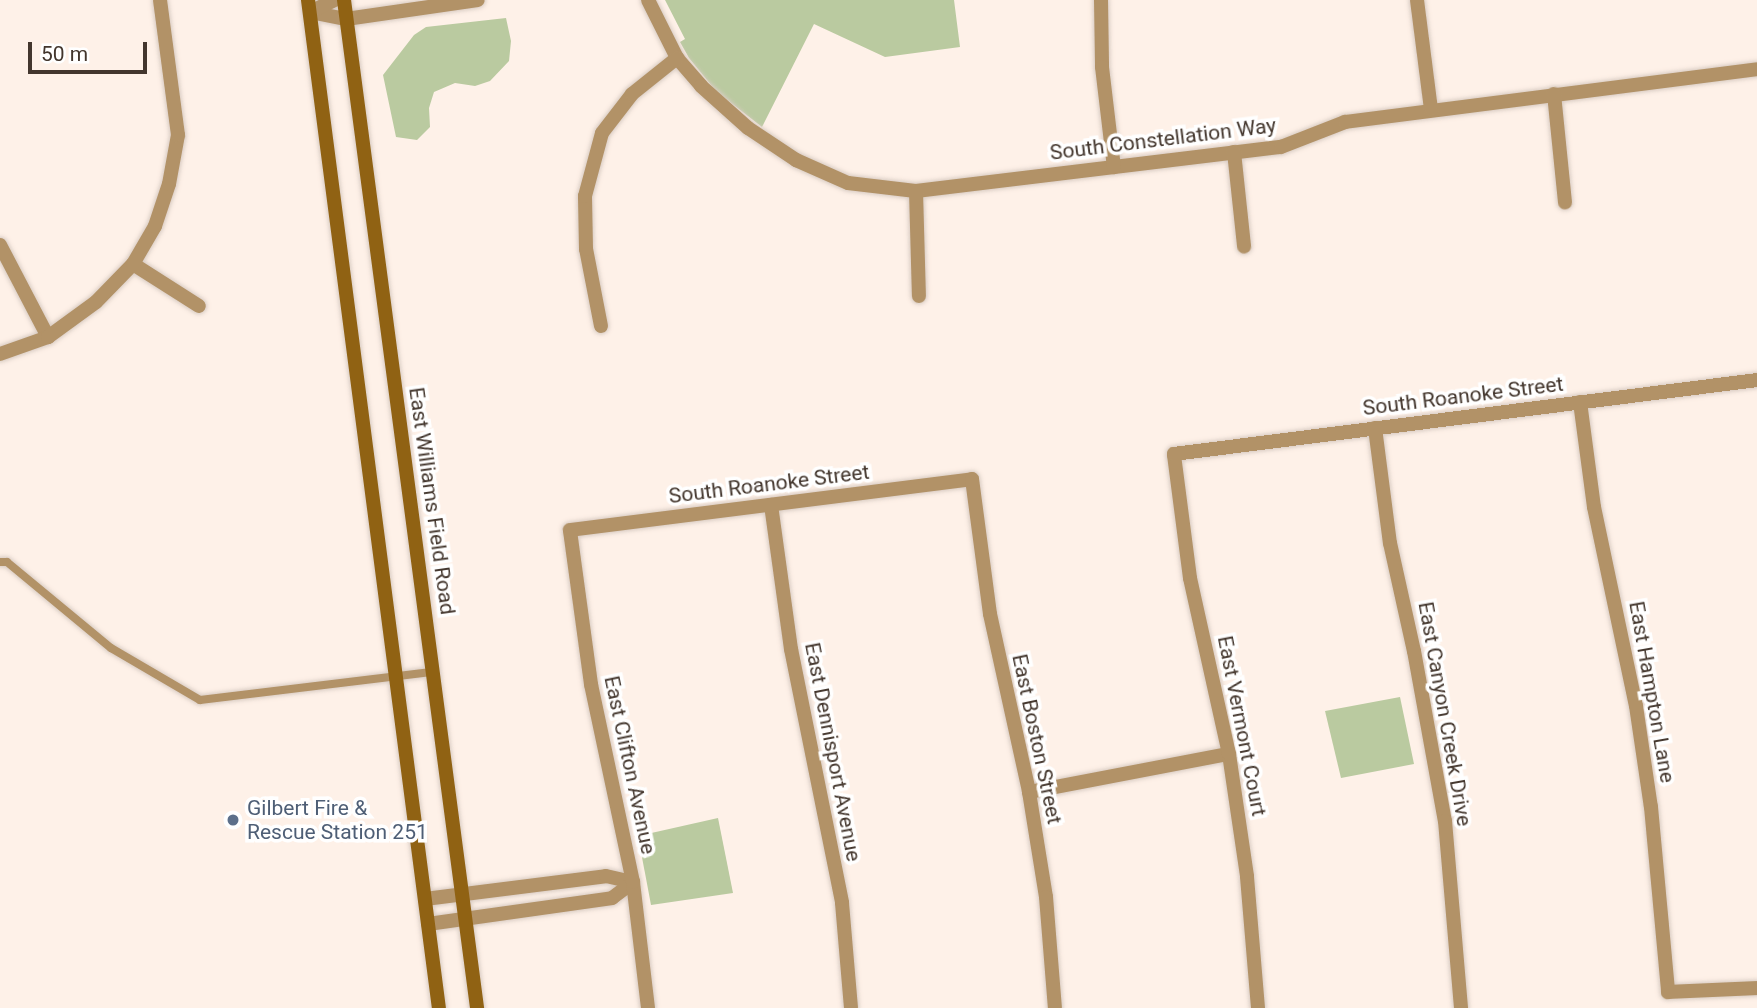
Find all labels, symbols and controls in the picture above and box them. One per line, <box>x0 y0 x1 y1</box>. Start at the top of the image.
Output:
scale bar <box>32 28 150 72</box>
text: 50 m <box>41 42 88 66</box>
street label: South Constellation Way <box>1048 113 1278 165</box>
street label: South Roanoke Street <box>1361 371 1565 421</box>
street label: East Williams Field Road <box>404 386 460 616</box>
street label: South Roanoke Street <box>667 459 871 509</box>
street label: East Hampton Lane <box>1624 599 1680 785</box>
street label: East Canyon Creek Drive <box>1413 600 1477 828</box>
street label: East Vermont Court <box>1212 634 1272 818</box>
street label: East Dennisport Avenue <box>799 640 867 864</box>
street label: East Boston Street <box>1007 652 1067 826</box>
street label: East Clifton Avenue <box>599 674 661 856</box>
place label: Gilbert Fire & Rescue Station 251 <box>247 795 428 845</box>
marker: Gilbert Fire & Rescue Station 251 <box>225 812 241 828</box>

